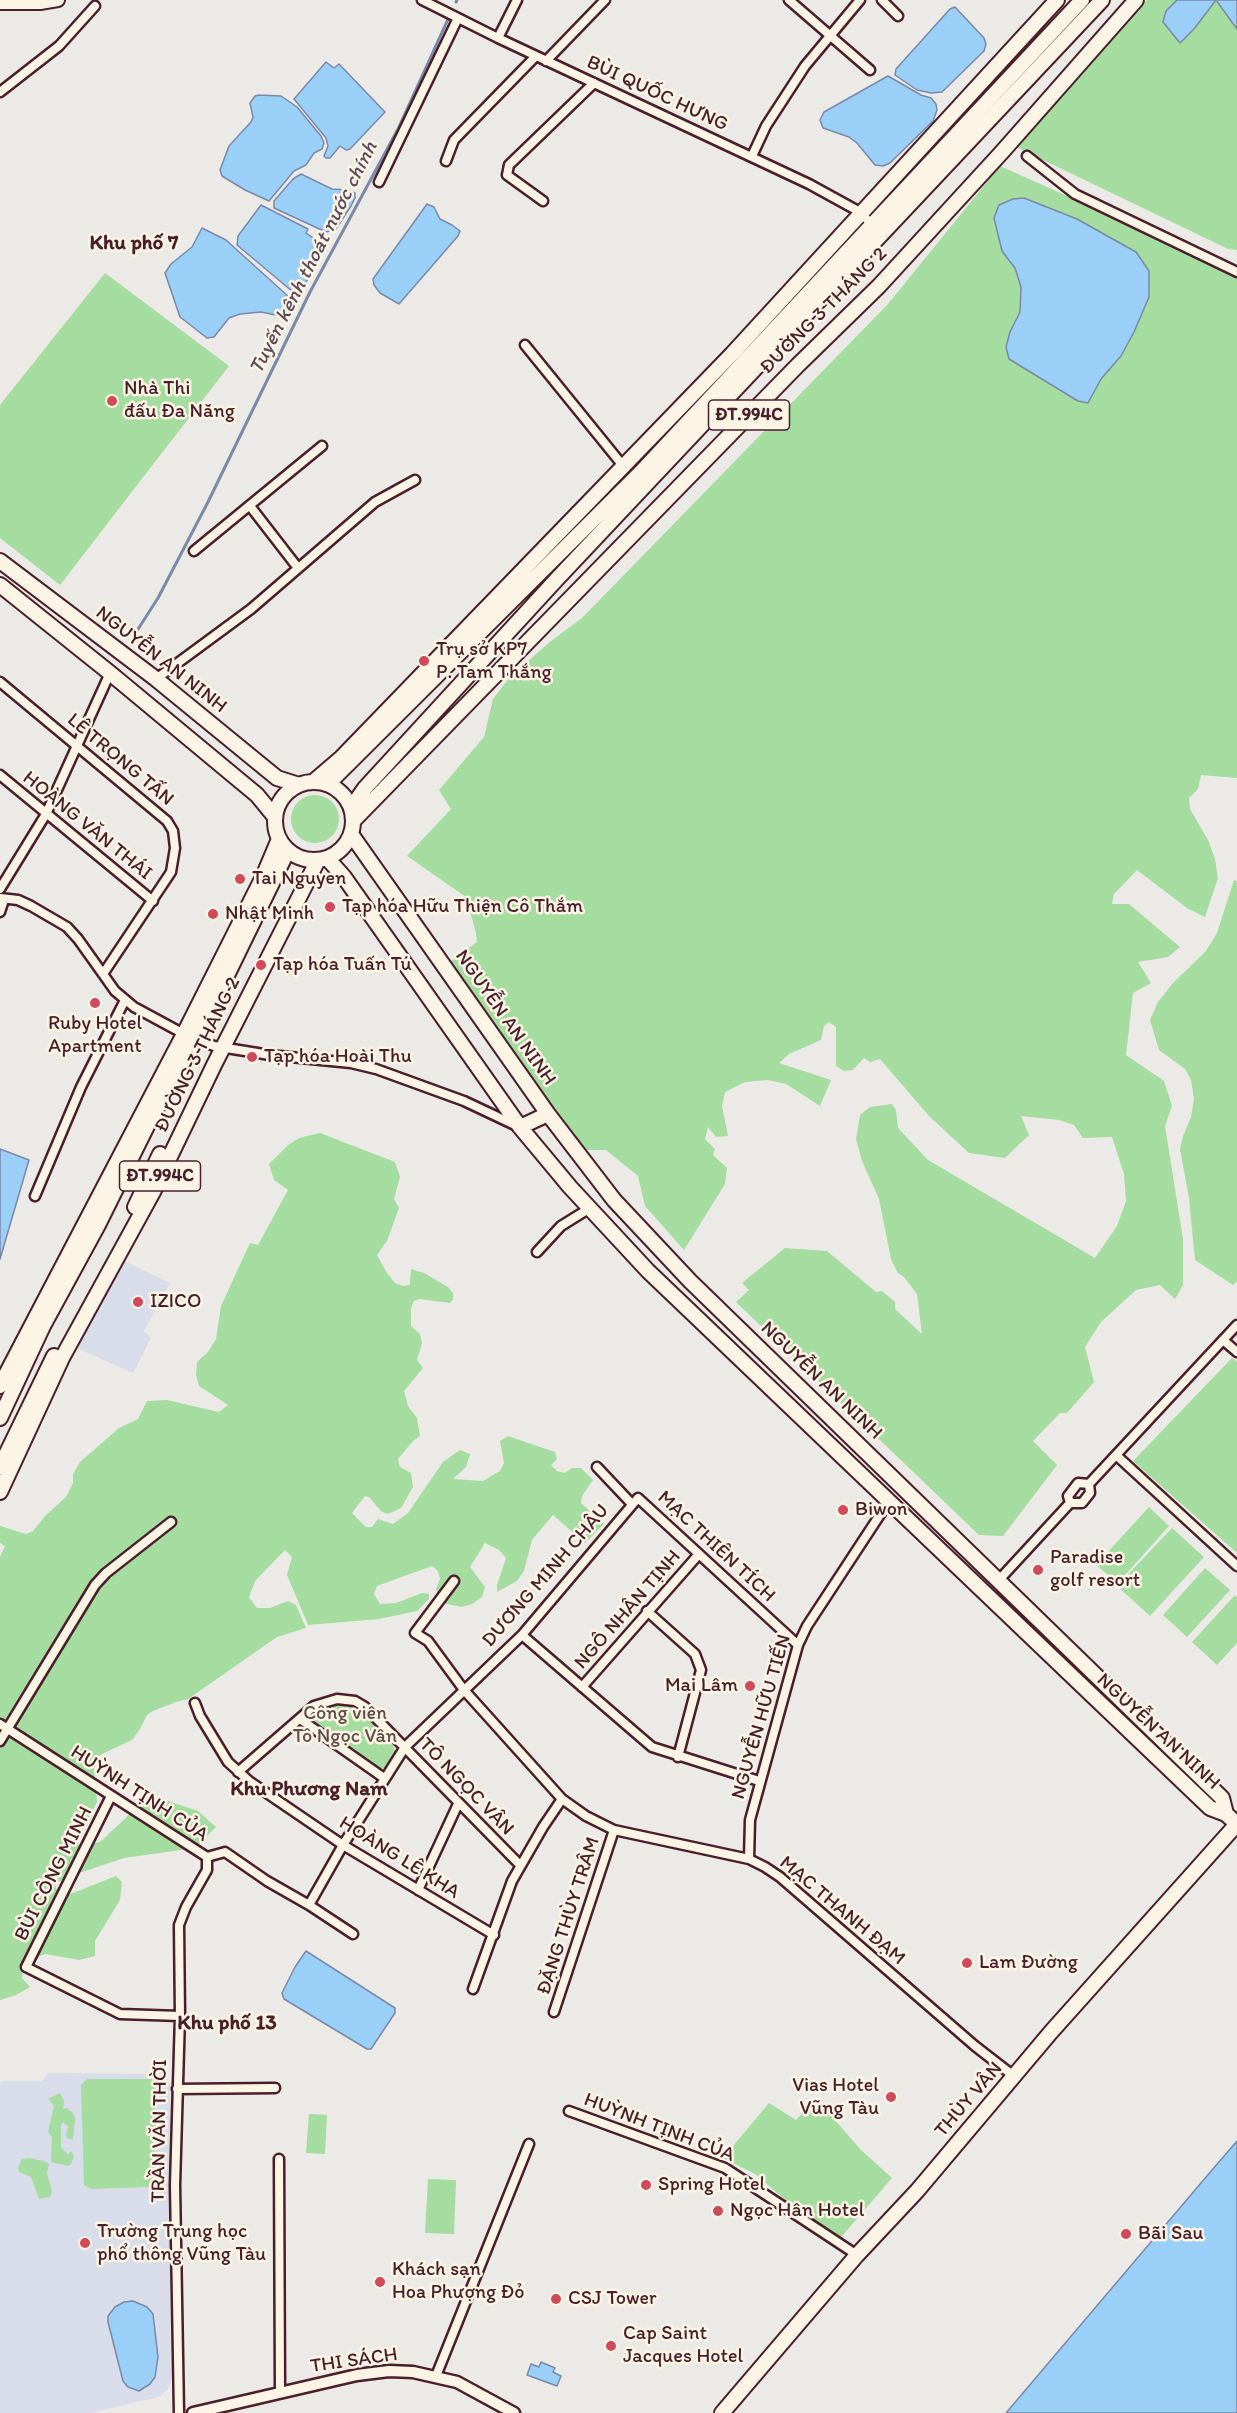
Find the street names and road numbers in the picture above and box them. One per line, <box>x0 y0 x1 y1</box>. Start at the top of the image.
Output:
street label: BÙI QUỐC HƯNG <box>582 51 732 137</box>
street label: ĐƯỜNG 3 THÁNG 2 <box>755 242 893 380</box>
road number: ĐT.994C <box>708 400 789 430</box>
street label: NGUYỄN AN NINH <box>91 601 231 719</box>
street label: LÊ TRỌNG TẤN <box>62 708 178 812</box>
street label: HOÀNG VĂN THÁI <box>17 766 157 886</box>
street label: NGUYỄN AN NINH <box>449 946 561 1090</box>
street label: ĐƯỜNG 3 THÁNG 2 <box>150 973 246 1137</box>
road number: ĐT.994C <box>120 1161 201 1191</box>
street label: NGUYỄN AN NINH <box>755 1317 887 1445</box>
street label: MẠC THIÊN TÍCH <box>652 1486 780 1608</box>
street label: DƯƠNG MINH CHÂU <box>477 1500 615 1652</box>
street label: NGÔ NHÂN TỊNH <box>570 1545 686 1675</box>
street label: NGUYỄN HỮU TIẾN <box>727 1632 797 1802</box>
street label: NGUYỄN AN NINH <box>1091 1669 1225 1795</box>
street label: TÔ NGỌC VÂN <box>413 1733 519 1841</box>
street label: HUỲNH TỊNH CỦA <box>66 1741 212 1847</box>
street label: BÙI CÔNG MINH <box>10 1803 98 1945</box>
street label: HOÀNG LÊ KHA <box>334 1811 464 1905</box>
street label: ĐẶNG THÙY TRÂM <box>532 1834 606 1998</box>
street label: MẠC THANH ĐẠM <box>774 1851 910 1971</box>
street label: THÙY VÂN <box>930 2058 1008 2142</box>
street label: TRẦN VĂN THỜI <box>147 2059 173 2203</box>
street label: HUỲNH TỊNH CỦA <box>580 2088 738 2168</box>
street label: THI SÁCH <box>309 2343 399 2379</box>

